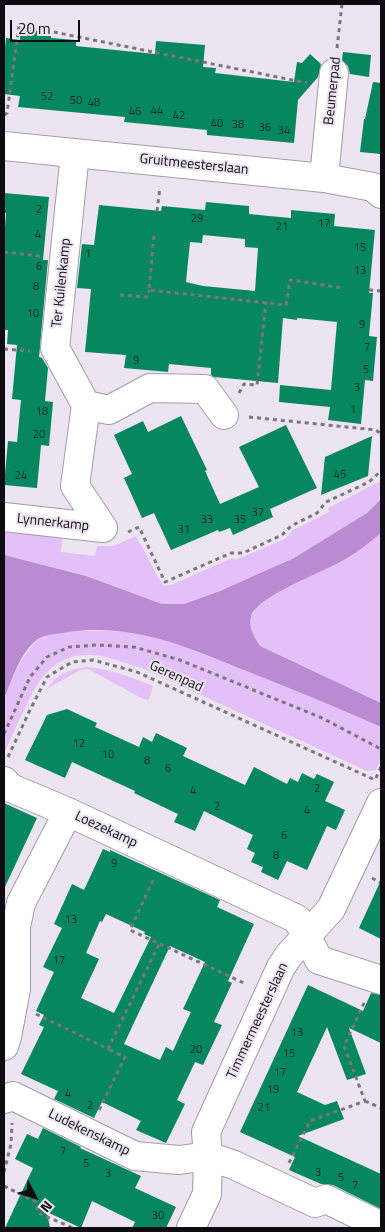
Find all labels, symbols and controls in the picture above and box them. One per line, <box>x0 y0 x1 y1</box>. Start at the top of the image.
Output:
scale bar <box>12 10 82 42</box>
text: 20 m <box>18 17 51 40</box>
street label: Beumerpad <box>321 56 345 126</box>
house number: 52 <box>41 90 53 104</box>
house number: 50 <box>70 94 82 108</box>
house number: 48 <box>88 96 100 110</box>
house number: 44 <box>151 104 163 118</box>
house number: 46 <box>129 105 141 119</box>
house number: 42 <box>173 109 185 123</box>
house number: 40 <box>211 117 223 131</box>
house number: 38 <box>232 118 244 132</box>
house number: 36 <box>259 121 271 135</box>
house number: 34 <box>278 124 290 138</box>
street label: Gruitmeesterslaan <box>139 151 249 179</box>
house number: 2 <box>36 203 42 217</box>
house number: 29 <box>191 212 203 226</box>
house number: 17 <box>318 217 330 231</box>
house number: 21 <box>276 220 288 234</box>
house number: 4 <box>35 228 41 242</box>
street label: Ter Kuilenkamp <box>49 237 75 329</box>
house number: 15 <box>354 241 366 255</box>
house number: 1 <box>85 247 91 261</box>
house number: 6 <box>36 260 42 274</box>
house number: 13 <box>354 264 366 278</box>
house number: 8 <box>33 280 39 294</box>
house number: 10 <box>27 307 39 321</box>
house number: 9 <box>359 318 365 332</box>
house number: 7 <box>364 341 370 355</box>
house number: 9 <box>133 354 139 368</box>
house number: 5 <box>363 363 369 377</box>
house number: 3 <box>354 381 360 395</box>
house number: 1 <box>350 403 356 417</box>
house number: 18 <box>36 405 48 419</box>
house number: 20 <box>33 428 45 442</box>
house number: 45 <box>334 468 346 482</box>
house number: 24 <box>15 469 27 483</box>
house number: 37 <box>252 506 264 520</box>
street label: Lynnerkamp <box>16 511 90 535</box>
house number: 33 <box>201 513 213 527</box>
house number: 35 <box>234 513 246 527</box>
house number: 31 <box>178 523 190 537</box>
street label: Gerenpad <box>147 658 205 696</box>
house number: 12 <box>73 737 85 751</box>
house number: 10 <box>102 748 114 762</box>
house number: 8 <box>144 754 150 768</box>
house number: 6 <box>165 762 171 776</box>
house number: 2 <box>314 782 320 796</box>
house number: 4 <box>190 784 196 798</box>
house number: 2 <box>214 800 220 814</box>
house number: 4 <box>304 804 310 818</box>
street label: Loezekamp <box>72 808 140 852</box>
house number: 6 <box>281 829 287 843</box>
house number: 8 <box>273 849 279 863</box>
house number: 9 <box>111 857 117 871</box>
house number: 13 <box>65 913 77 927</box>
house number: 17 <box>53 954 65 968</box>
street label: Timmermeesterslaan <box>224 960 292 1082</box>
house number: 13 <box>291 1026 303 1040</box>
house number: 20 <box>190 1043 202 1057</box>
house number: 15 <box>283 1047 295 1061</box>
house number: 17 <box>274 1066 286 1080</box>
house number: 19 <box>267 1083 279 1097</box>
house number: 4 <box>65 1087 71 1101</box>
house number: 2 <box>87 1099 93 1113</box>
house number: 21 <box>258 1101 270 1115</box>
street label: Ludekenskamp <box>45 1106 133 1160</box>
house number: 7 <box>60 1145 66 1159</box>
house number: 5 <box>83 1157 89 1171</box>
house number: 3 <box>315 1166 321 1180</box>
house number: 3 <box>105 1167 111 1181</box>
house number: 5 <box>338 1171 344 1185</box>
north arrow <box>10 1172 60 1222</box>
house number: 7 <box>352 1179 358 1193</box>
text: N <box>36 1196 58 1217</box>
house number: 30 <box>152 1209 164 1223</box>

